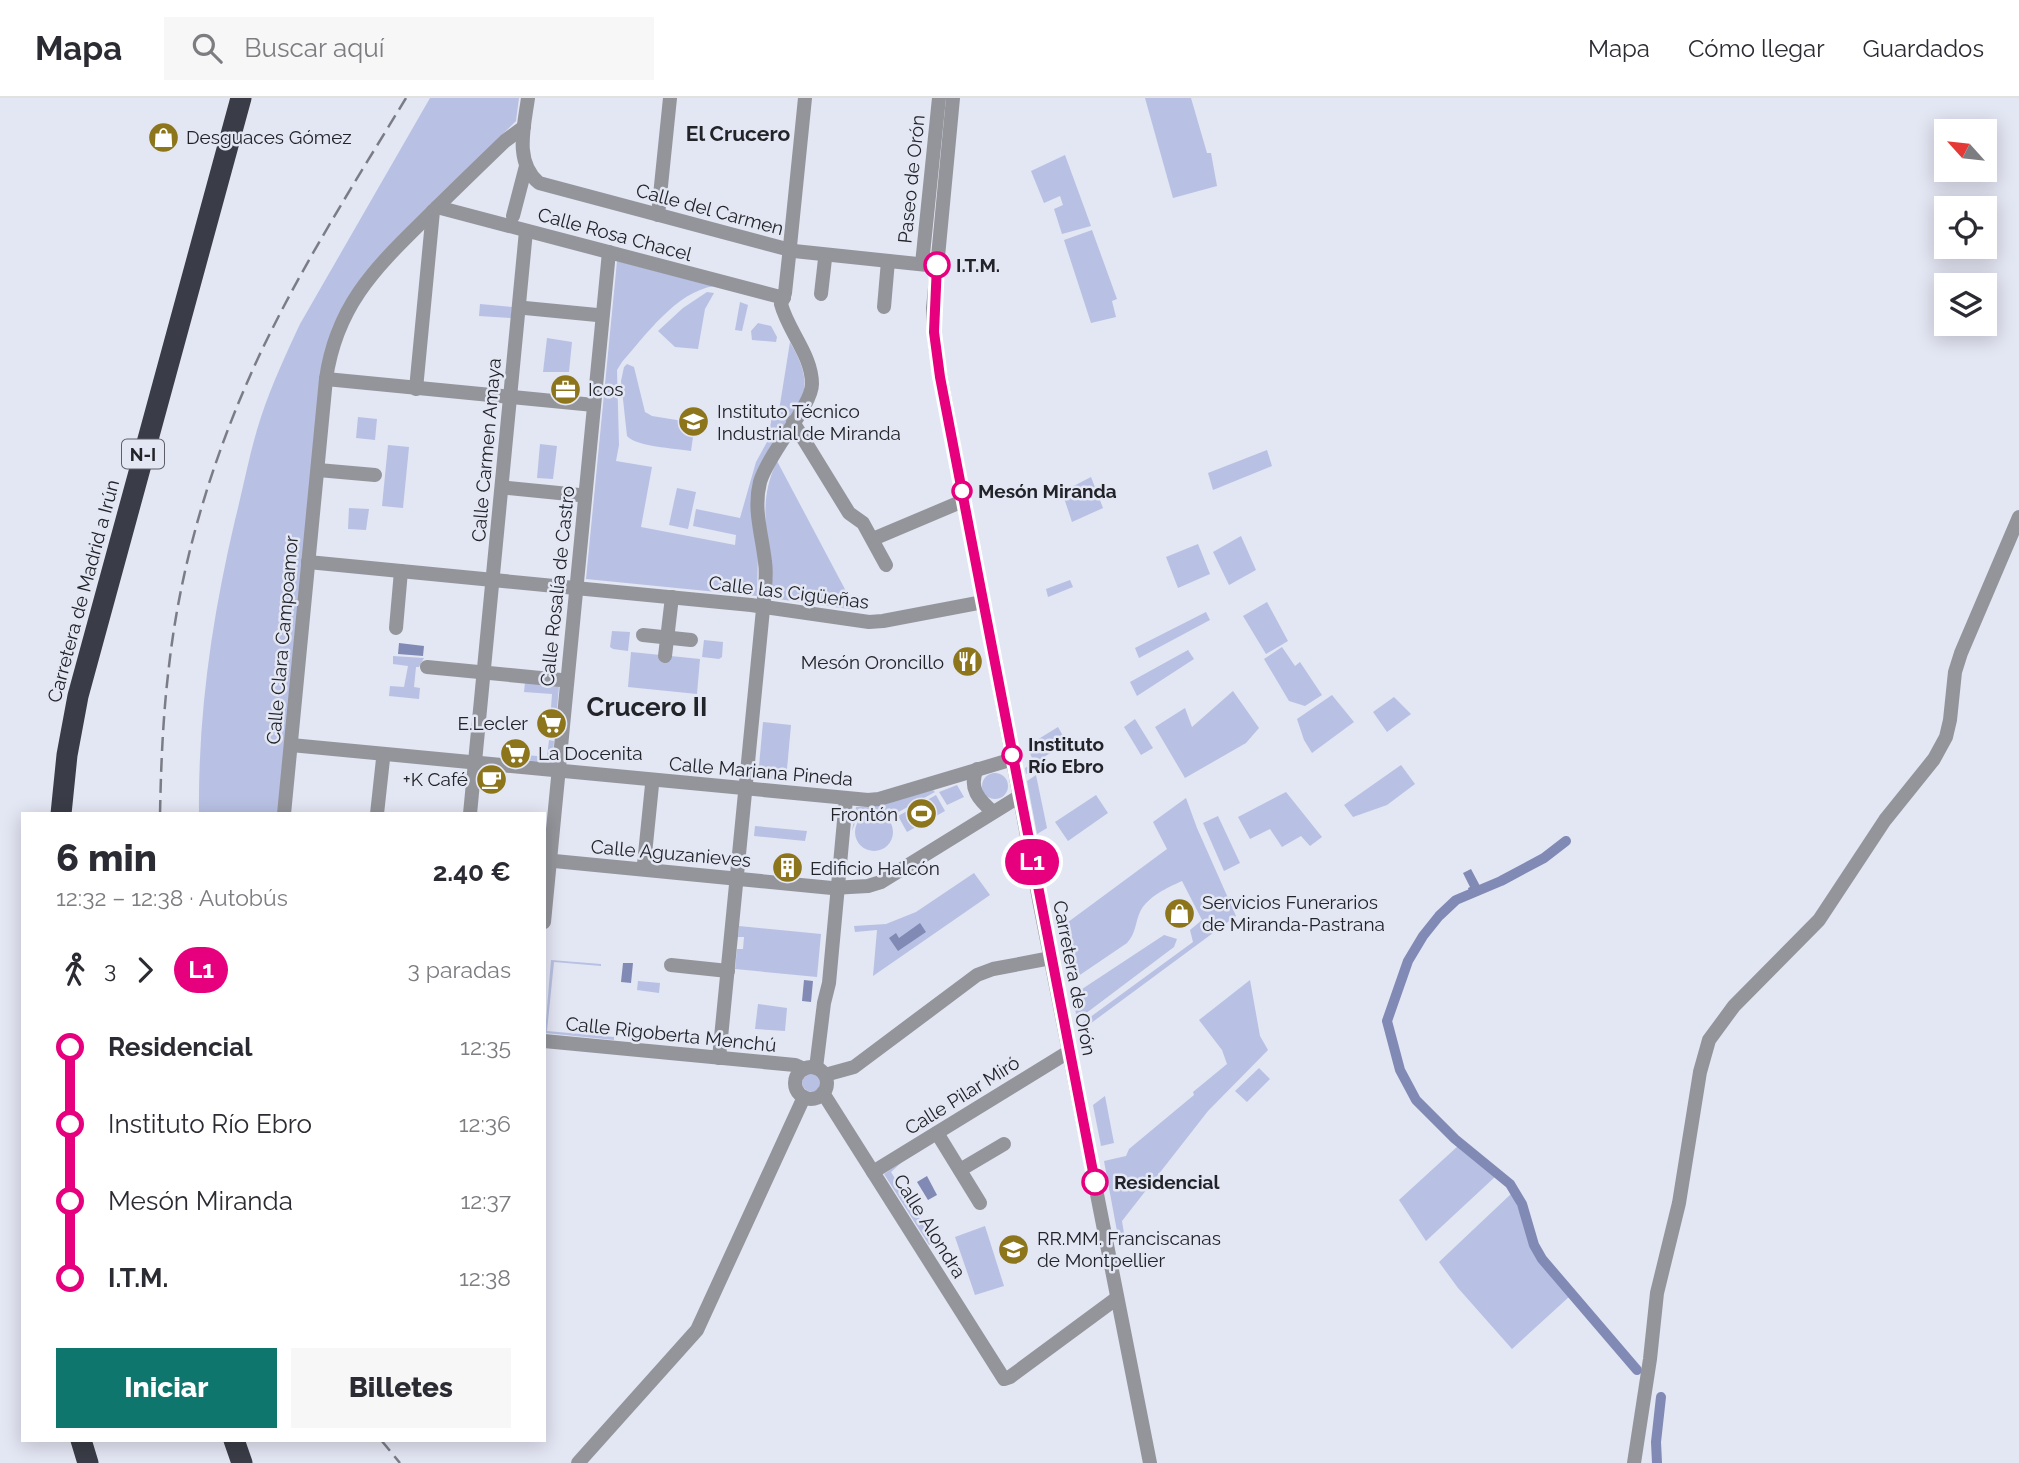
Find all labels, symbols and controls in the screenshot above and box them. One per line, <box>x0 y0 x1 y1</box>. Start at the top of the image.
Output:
search box <box>164 17 654 80</box>
text: Mapa <box>35 29 122 68</box>
icon: search <box>188 29 226 67</box>
text: Buscar aquí <box>244 33 384 63</box>
text: Mapa <box>1588 34 1650 63</box>
text: Cómo llegar <box>1688 34 1825 63</box>
text: Guardados <box>1863 34 1984 63</box>
street label: Paseo de Orón <box>893 114 929 244</box>
north arrow <box>1934 119 1997 182</box>
map controls <box>1934 119 1997 336</box>
shop icon: Desguaces Gómez <box>146 120 180 154</box>
district label: El Crucero <box>686 121 790 146</box>
place label: Desguaces Gómez <box>186 126 352 148</box>
street label: Calle del Carmen <box>634 179 786 239</box>
button: locate <box>1934 196 1997 259</box>
street label: Calle Rosa Chacel <box>536 203 695 265</box>
marker: I.T.M. <box>924 252 950 278</box>
place label: I.T.M. <box>956 254 1000 276</box>
button: layers <box>1934 273 1997 336</box>
street label: Calle Carmen Amaya <box>467 357 505 543</box>
office icon: Icos <box>548 372 582 406</box>
place label: Icos <box>588 378 623 400</box>
place label: Instituto Técnico Industrial de Miranda <box>717 400 901 444</box>
school or university icon: Instituto Técnico Industrial de Miranda <box>677 405 711 439</box>
road number: N-I <box>122 440 164 468</box>
street label: Carretera de Madrid a Irún <box>43 477 123 705</box>
place label: Mesón Miranda <box>978 480 1117 502</box>
marker: Mesón Miranda <box>952 481 972 501</box>
street label: Calle Rosalía de Castro <box>536 485 578 687</box>
street label: Calle Clara Campoamor <box>262 534 302 745</box>
street label: Calle las Cigüeñas <box>708 571 870 613</box>
restaurant icon: Mesón Oroncillo <box>950 645 984 679</box>
place label: Mesón Oroncillo <box>801 651 944 673</box>
district label: Crucero II <box>587 692 707 722</box>
supermarket icon: E.Lecler <box>534 706 568 740</box>
place label: E.Lecler <box>457 712 528 734</box>
place label: Instituto Río Ebro <box>1028 733 1104 777</box>
supermarket icon: La Docenita <box>498 736 532 770</box>
place label: La Docenita <box>538 742 643 764</box>
marker: Instituto Río Ebro <box>1002 745 1022 765</box>
street label: Calle Mariana Pineda <box>668 752 854 790</box>
cafe icon: +K Café <box>474 762 508 796</box>
place label: +K Café <box>403 768 468 790</box>
sports icon: Frontón <box>904 797 938 831</box>
place label: Frontón <box>830 803 898 825</box>
text: 6 min <box>56 835 157 880</box>
street label: Calle Aguzanieves <box>590 835 752 871</box>
line badge: L1 <box>1000 839 1064 885</box>
text: L1 <box>1019 847 1045 876</box>
building icon: Edificio Halcón <box>770 851 804 885</box>
text: 2.40 € <box>433 857 511 887</box>
place label: Edificio Halcón <box>810 857 940 879</box>
text: 12:32 – 12:38 · Autobús <box>56 884 288 911</box>
place label: Servicios Funerarios de Miranda-Pastrana <box>1202 891 1385 935</box>
shop icon: Servicios Funerarios de Miranda-Pastrana <box>1162 896 1196 930</box>
street label: Carretera de Orón <box>1049 899 1101 1057</box>
icon: walk <box>56 951 94 989</box>
icon: forward <box>126 951 164 989</box>
text: L1 <box>188 955 214 984</box>
text: 3 <box>104 956 116 983</box>
text: 3 paradas <box>408 956 511 983</box>
street label: Calle Rigoberta Menchú <box>564 1012 778 1056</box>
text: Residencial <box>108 1032 252 1062</box>
text: 12:35 <box>460 1033 511 1060</box>
street label: Calle Pilar Miró <box>901 1051 1023 1139</box>
text: Instituto Río Ebro <box>108 1109 312 1139</box>
text: 12:36 <box>459 1110 511 1137</box>
marker: Residencial <box>1082 1169 1108 1195</box>
street label: Calle Alondra <box>889 1170 971 1282</box>
place label: Residencial <box>1114 1171 1220 1193</box>
text: Mesón Miranda <box>108 1186 293 1216</box>
text: 12:37 <box>460 1187 511 1214</box>
place label: RR.MM. Franciscanas de Montpellier <box>1037 1227 1221 1271</box>
school or university icon: RR.MM. Franciscanas de Montpellier <box>997 1232 1031 1266</box>
text: I.T.M. <box>108 1263 168 1293</box>
text: 12:38 <box>459 1264 511 1291</box>
button: Iniciar <box>56 1348 277 1428</box>
button: Billetes <box>291 1348 511 1428</box>

